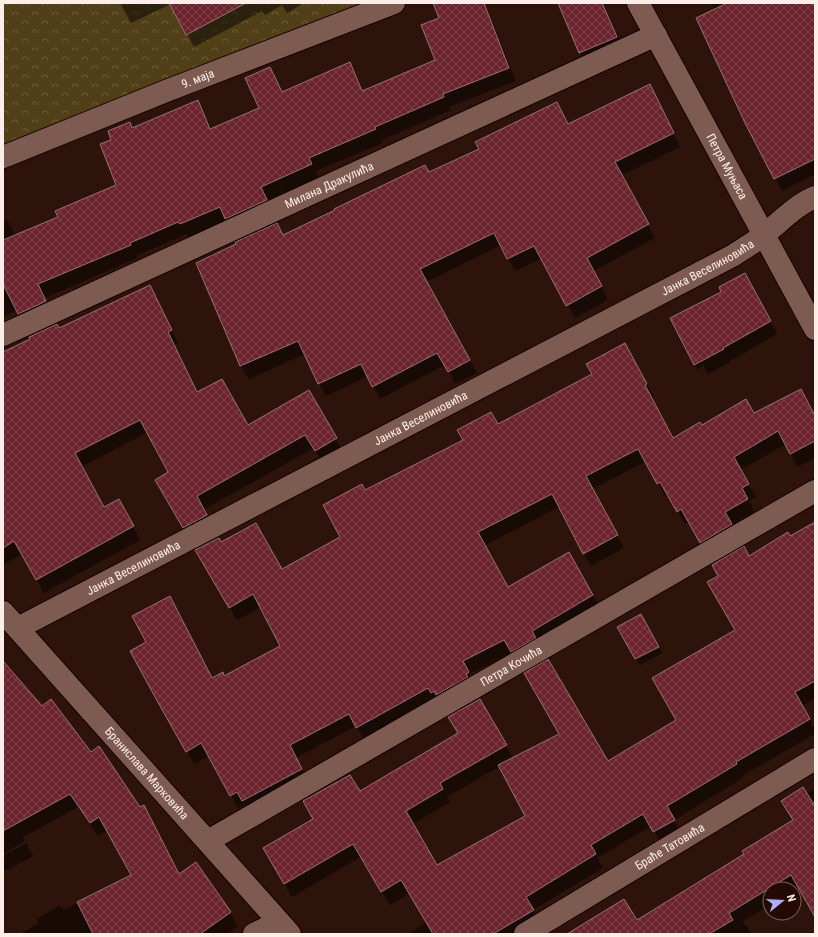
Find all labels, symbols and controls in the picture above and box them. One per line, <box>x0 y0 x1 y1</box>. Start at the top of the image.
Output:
street label: 9. маја <box>180 66 216 91</box>
street label: Петра Муњаса <box>703 131 750 202</box>
street label: Милана Дракулића <box>283 159 376 211</box>
street label: Јанка Веселиновића <box>659 237 757 299</box>
street label: Јанка Веселиновића <box>371 388 470 448</box>
street label: Јанка Веселиновића <box>84 538 183 598</box>
street label: Петра Кочића <box>478 643 545 689</box>
street label: Бранислава Марковића <box>102 724 192 822</box>
street label: Браће Татовића <box>632 820 707 873</box>
north arrow <box>762 881 802 921</box>
text: N <box>784 893 798 904</box>

